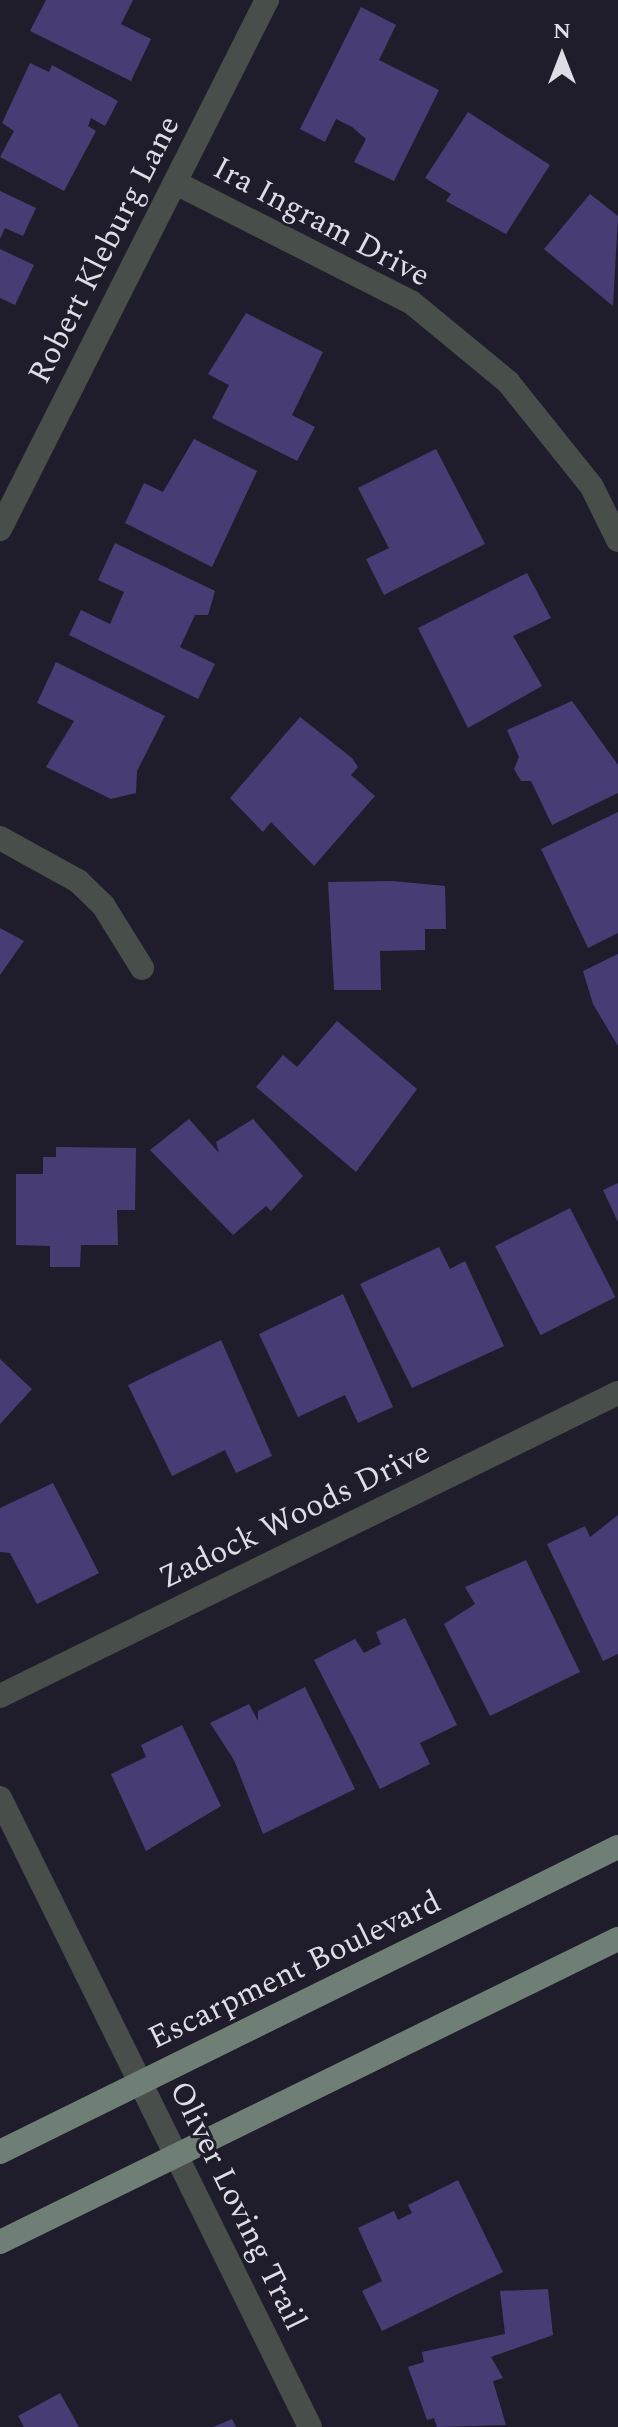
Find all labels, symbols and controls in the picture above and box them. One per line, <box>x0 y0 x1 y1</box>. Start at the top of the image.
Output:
text: N <box>553 15 571 48</box>
north arrow <box>522 16 602 96</box>
street label: Robert Kleburg Lane <box>21 110 189 390</box>
street label: Ira Ingram Drive <box>206 150 436 296</box>
street label: Zadock Woods Drive <box>153 1434 437 1598</box>
street label: Escarpment Boulevard <box>143 1883 447 2059</box>
street label: Oliver Loving Trail <box>160 2075 314 2337</box>

